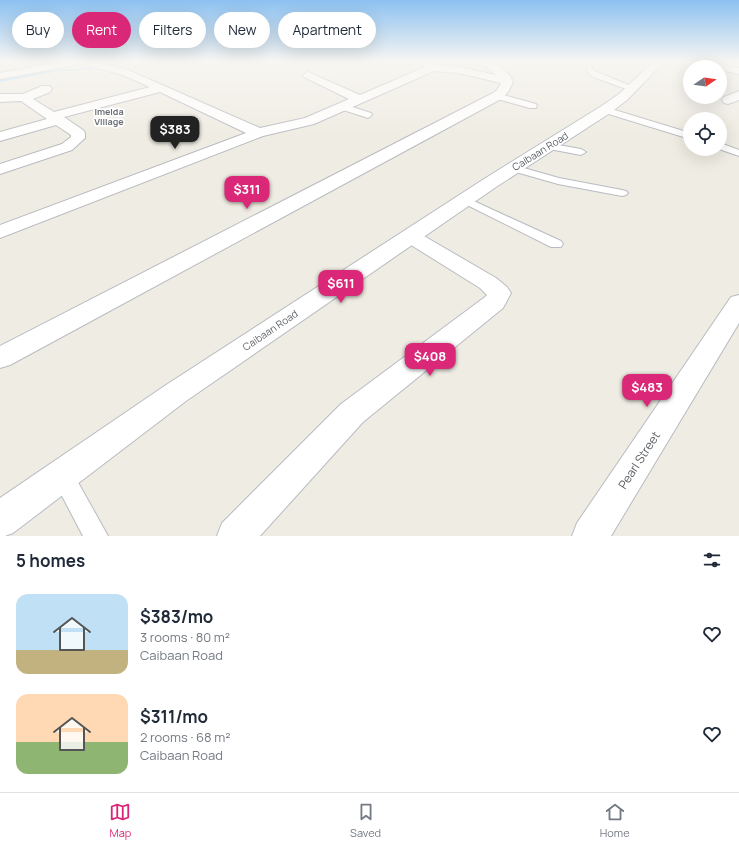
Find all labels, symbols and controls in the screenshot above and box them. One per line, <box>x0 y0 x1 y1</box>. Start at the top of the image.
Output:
chip: Buy <box>12 12 64 48</box>
chip: Rent <box>72 12 131 48</box>
chip: Filters <box>139 12 206 48</box>
chip: New <box>214 12 270 48</box>
chip: Apartment <box>278 12 376 48</box>
north arrow <box>683 60 727 104</box>
map controls <box>683 60 727 156</box>
district label: Imelda Village <box>94 105 124 128</box>
button: locate <box>683 112 727 156</box>
pin: $383 <box>151 116 199 150</box>
text: $383 <box>159 120 191 138</box>
street label: Caibaan Road <box>509 128 571 174</box>
pin: $311 <box>223 176 271 210</box>
text: $311 <box>233 180 261 198</box>
pin: $611 <box>317 270 365 304</box>
text: $611 <box>327 274 355 292</box>
street label: Caibaan Road <box>240 306 300 354</box>
pin: $408 <box>406 343 454 377</box>
text: $408 <box>414 347 446 365</box>
pin: $483 <box>623 374 671 408</box>
text: $483 <box>631 378 663 396</box>
street label: Pearl Street <box>614 428 664 492</box>
text: 5 homes <box>16 549 85 572</box>
icon: filters <box>701 549 723 571</box>
text: $383/mo <box>140 605 213 628</box>
icon: home <box>48 610 96 658</box>
icon: heart <box>701 623 723 645</box>
text: 3 rooms · 80 m² <box>140 628 230 646</box>
text: Caibaan Road <box>140 646 223 664</box>
text: $311/mo <box>140 705 208 728</box>
icon: home <box>48 710 96 758</box>
icon: heart <box>701 723 723 745</box>
text: 2 rooms · 68 m² <box>140 728 230 746</box>
text: Caibaan Road <box>140 746 223 764</box>
tab: Map <box>109 801 131 840</box>
tab: Saved <box>350 801 381 840</box>
tab: Home <box>600 801 630 840</box>

